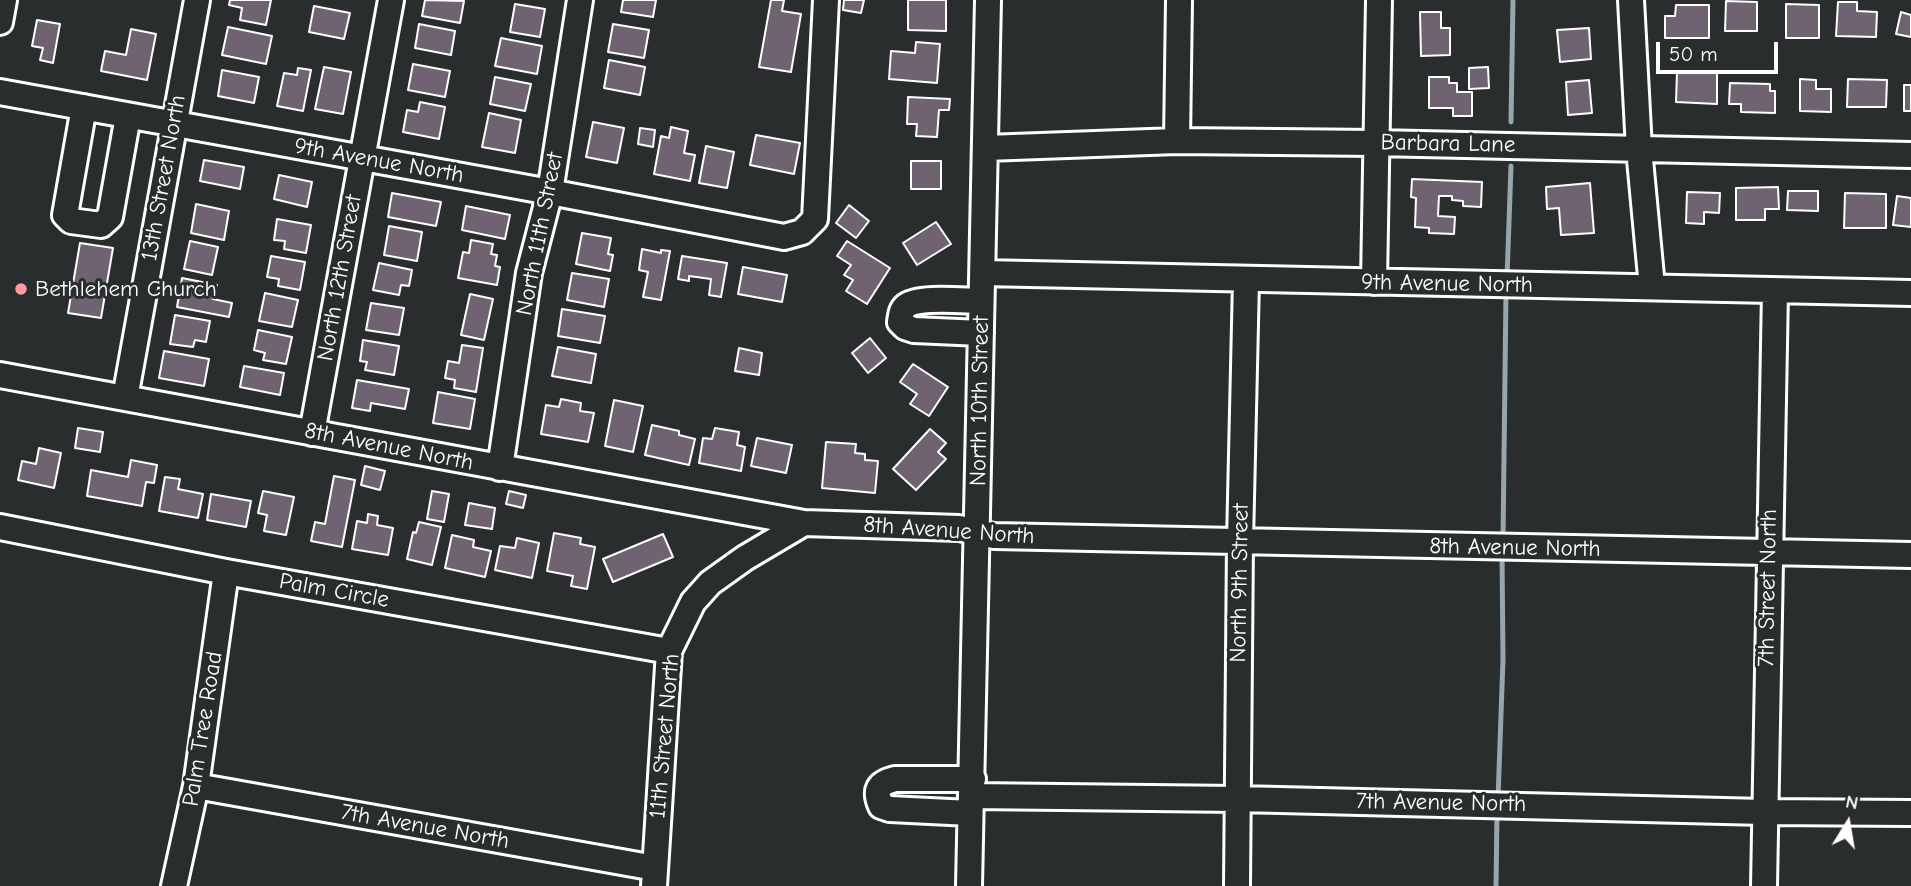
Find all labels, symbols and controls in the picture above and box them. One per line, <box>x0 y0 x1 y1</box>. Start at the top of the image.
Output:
scale bar <box>1659 28 1782 72</box>
text: 50 m <box>1669 42 1718 66</box>
street label: 13th Street North <box>136 93 192 263</box>
street label: Barbara Lane <box>1380 129 1516 159</box>
street label: 9th Avenue North <box>292 132 466 190</box>
street label: North 11th Street <box>511 150 569 318</box>
street label: North 12th Street <box>312 193 368 363</box>
street label: 9th Avenue North <box>1361 269 1533 299</box>
place label: Bethlehem Church <box>35 275 217 303</box>
marker: Bethlehem Church <box>13 281 29 297</box>
street label: North 10th Street <box>965 316 995 486</box>
street label: 8th Avenue North <box>302 417 476 477</box>
street label: North 9th Street <box>1225 503 1255 663</box>
street label: 7th Street North <box>1753 509 1783 667</box>
street label: 8th Avenue North <box>863 511 1035 551</box>
street label: 8th Avenue North <box>1429 533 1601 563</box>
street label: Palm Circle <box>277 568 391 614</box>
street label: Palm Tree Road <box>177 650 229 808</box>
street label: 11th Street North <box>644 652 686 820</box>
street label: 7th Avenue North <box>1356 788 1526 818</box>
north arrow <box>1813 788 1883 858</box>
text: N <box>1844 790 1860 814</box>
street label: 7th Avenue North <box>339 799 511 855</box>

